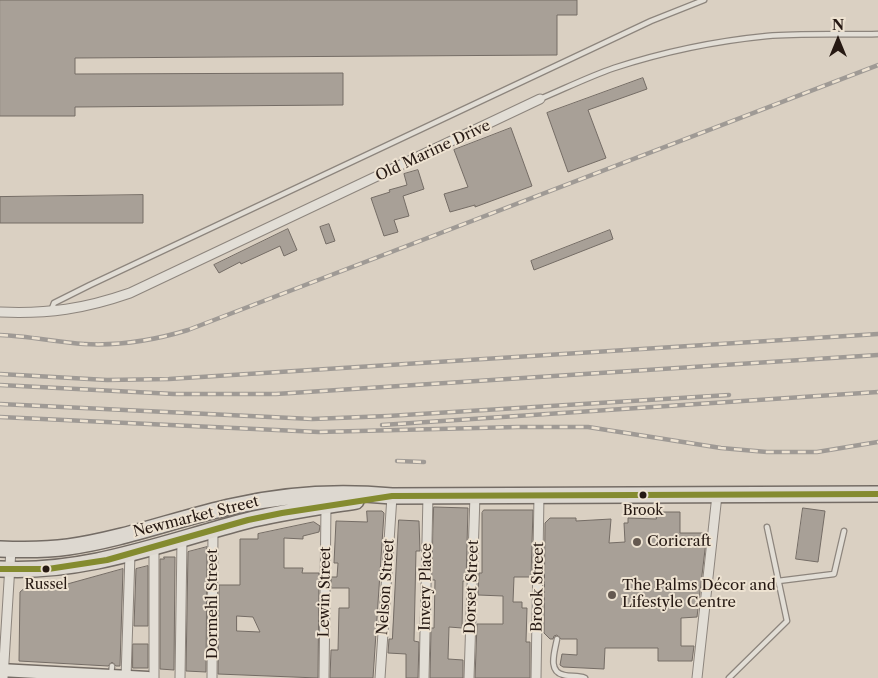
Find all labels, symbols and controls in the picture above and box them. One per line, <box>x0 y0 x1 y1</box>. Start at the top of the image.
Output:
north arrow <box>813 15 863 65</box>
text: N <box>832 16 844 34</box>
street label: Old Marine Drive <box>373 117 493 185</box>
marker: Brook <box>638 490 648 500</box>
street label: Newmarket Street <box>131 493 261 541</box>
place label: Brook <box>623 503 663 519</box>
place label: Coricraft <box>647 533 711 551</box>
marker: Coricraft <box>631 536 643 548</box>
street label: Nelson Street <box>374 538 398 636</box>
street label: Dorset Street <box>461 540 483 634</box>
street label: Brook Street <box>528 542 548 632</box>
street label: Invery Place <box>416 543 436 631</box>
street label: Lewin Street <box>315 546 335 638</box>
street label: Dormehl Street <box>204 549 222 659</box>
marker: Russel <box>41 564 51 574</box>
place label: Russel <box>24 577 68 593</box>
place label: The Palms Décor and Lifestyle Centre <box>622 577 776 612</box>
marker: The Palms Décor and Lifestyle Centre <box>606 589 618 601</box>

